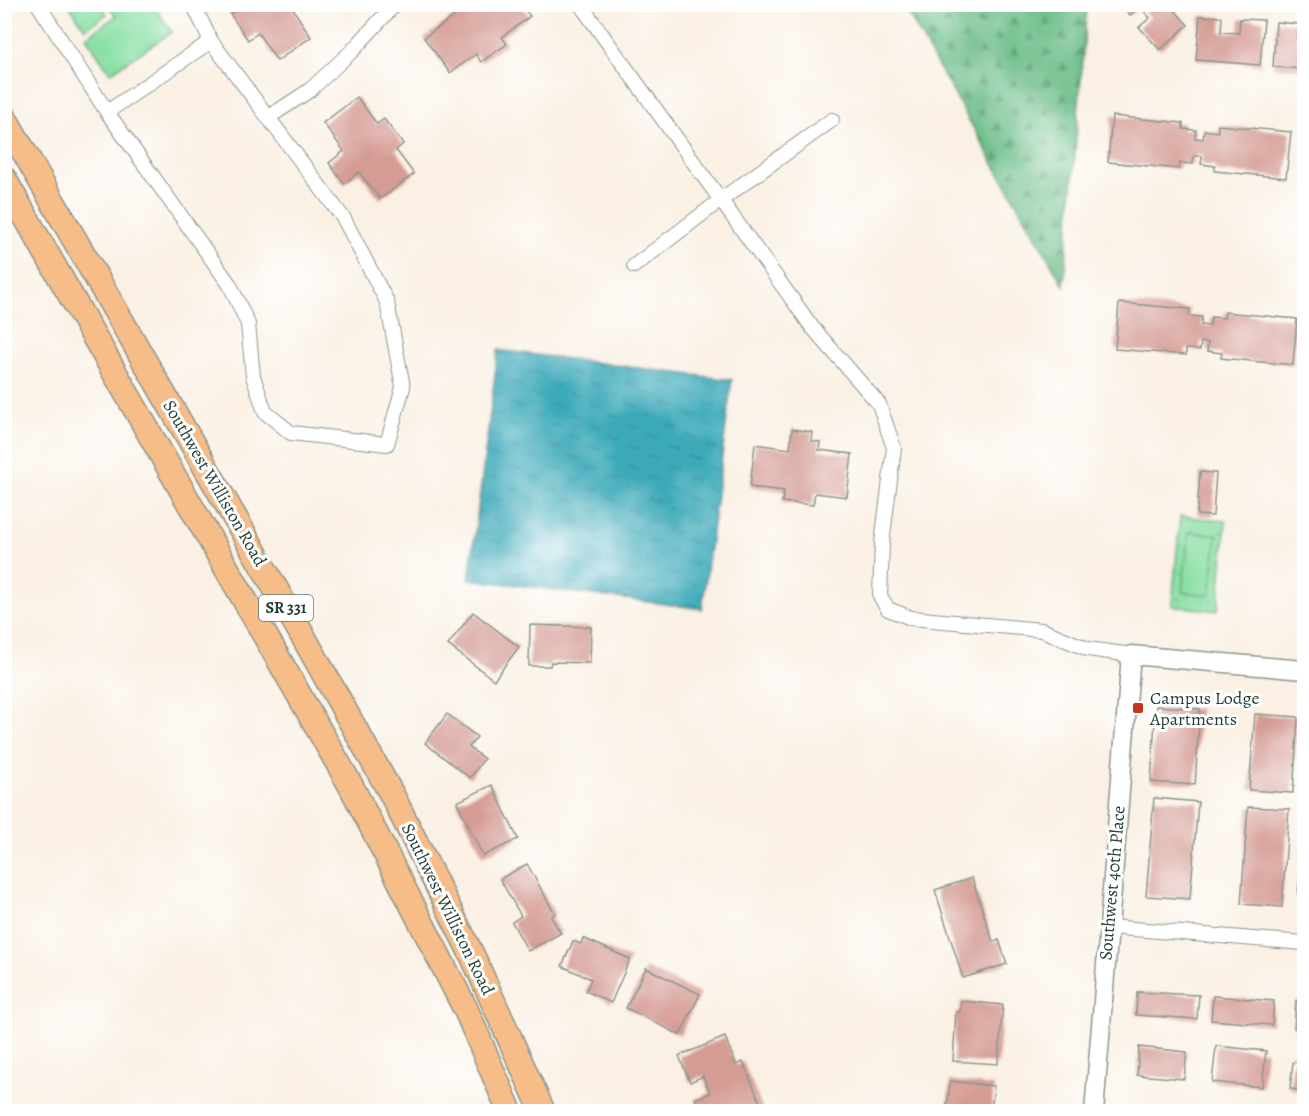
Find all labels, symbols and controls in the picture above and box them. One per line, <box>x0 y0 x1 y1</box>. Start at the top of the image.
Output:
street label: Southwest Williston Road <box>158 395 273 571</box>
road number: SR 331 <box>259 595 313 621</box>
place label: Campus Lodge Apartments <box>1149 686 1260 731</box>
marker: Campus Lodge Apartments <box>1131 701 1145 715</box>
street label: Southwest 40th Place <box>1093 805 1131 961</box>
street label: Southwest Williston Road <box>396 819 500 999</box>

